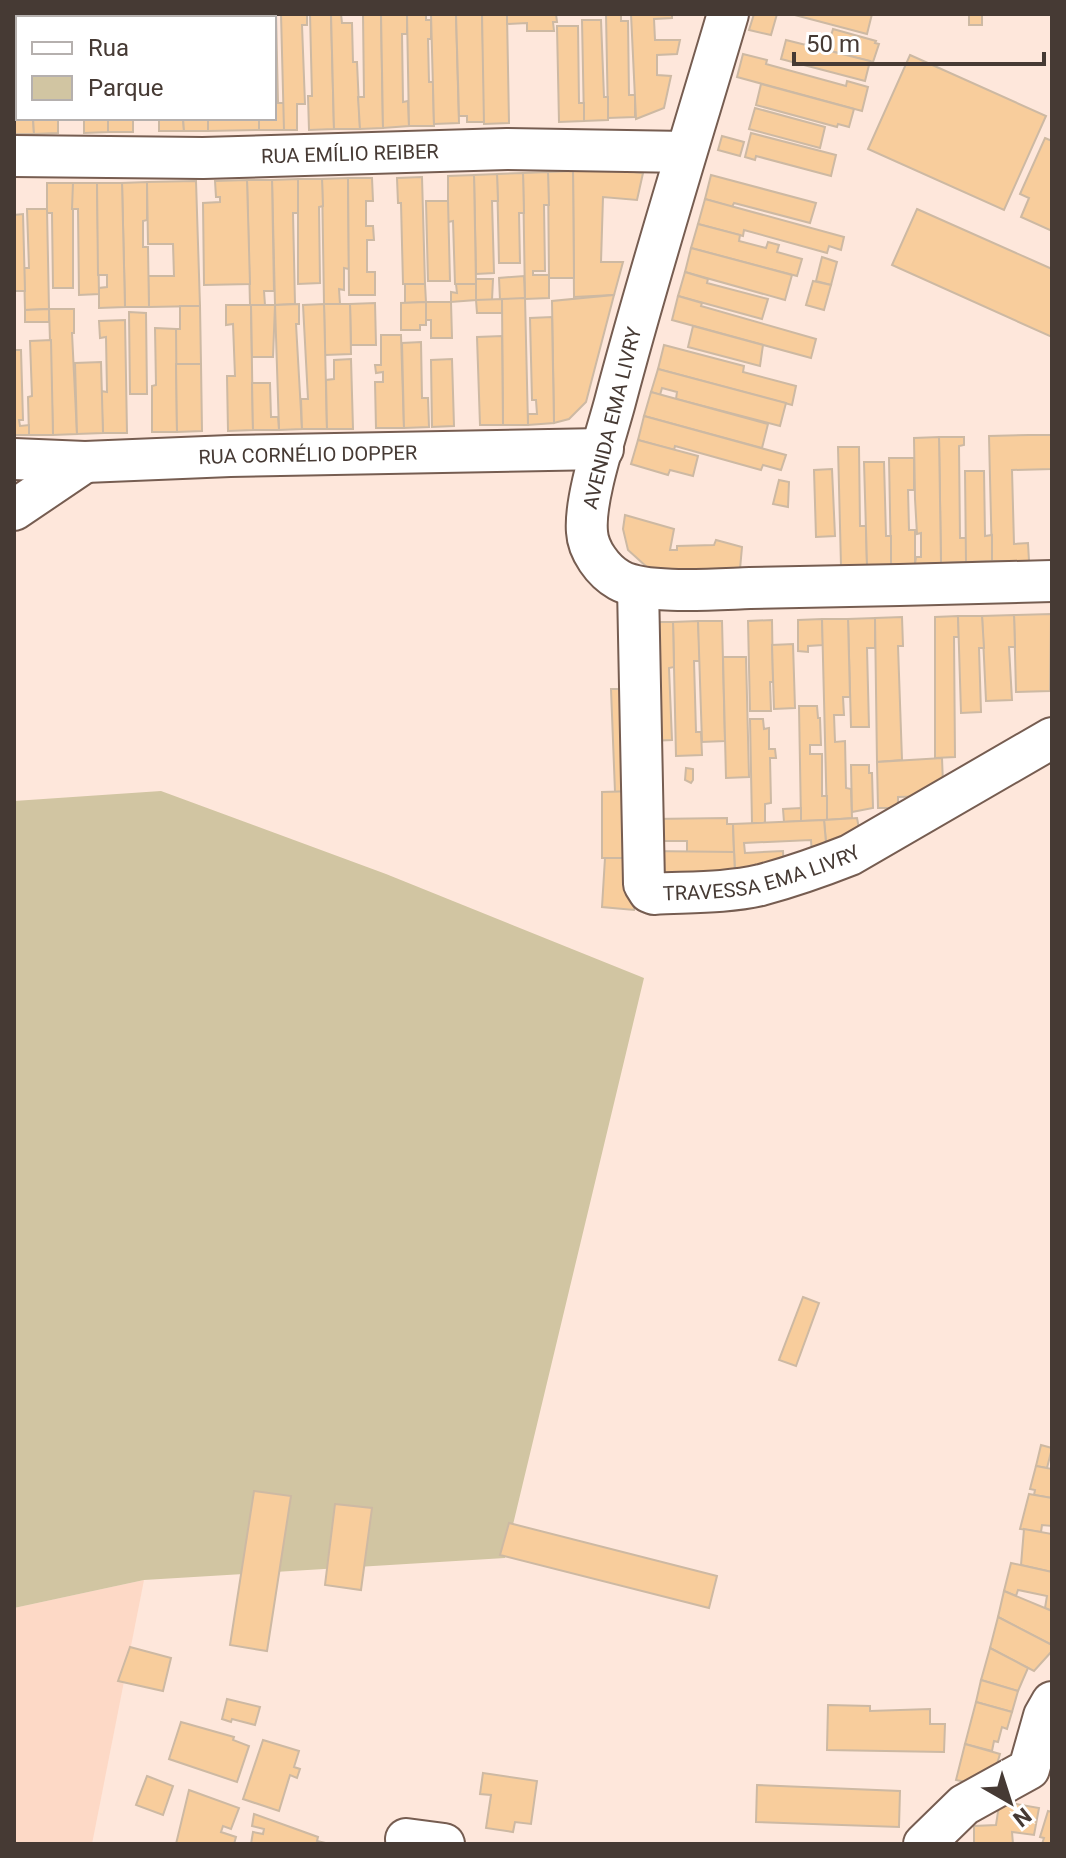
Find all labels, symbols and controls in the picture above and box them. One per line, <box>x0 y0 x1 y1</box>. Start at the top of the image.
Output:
legend <box>16 16 276 120</box>
scale bar <box>794 16 1044 66</box>
text: 50 m <box>806 30 860 58</box>
text: Rua <box>88 34 129 62</box>
text: Parque <box>88 74 164 102</box>
street label: RUA EMÍLIO REIBER <box>261 139 439 168</box>
street label: AVENIDA EMA LIVRY <box>578 324 646 512</box>
street label: RUA CORNÉLIO DOPPER <box>198 440 417 469</box>
street label: TRAVESSA EMA LIVRY <box>662 840 864 906</box>
north arrow <box>970 1762 1050 1842</box>
text: N <box>1008 1803 1036 1832</box>

